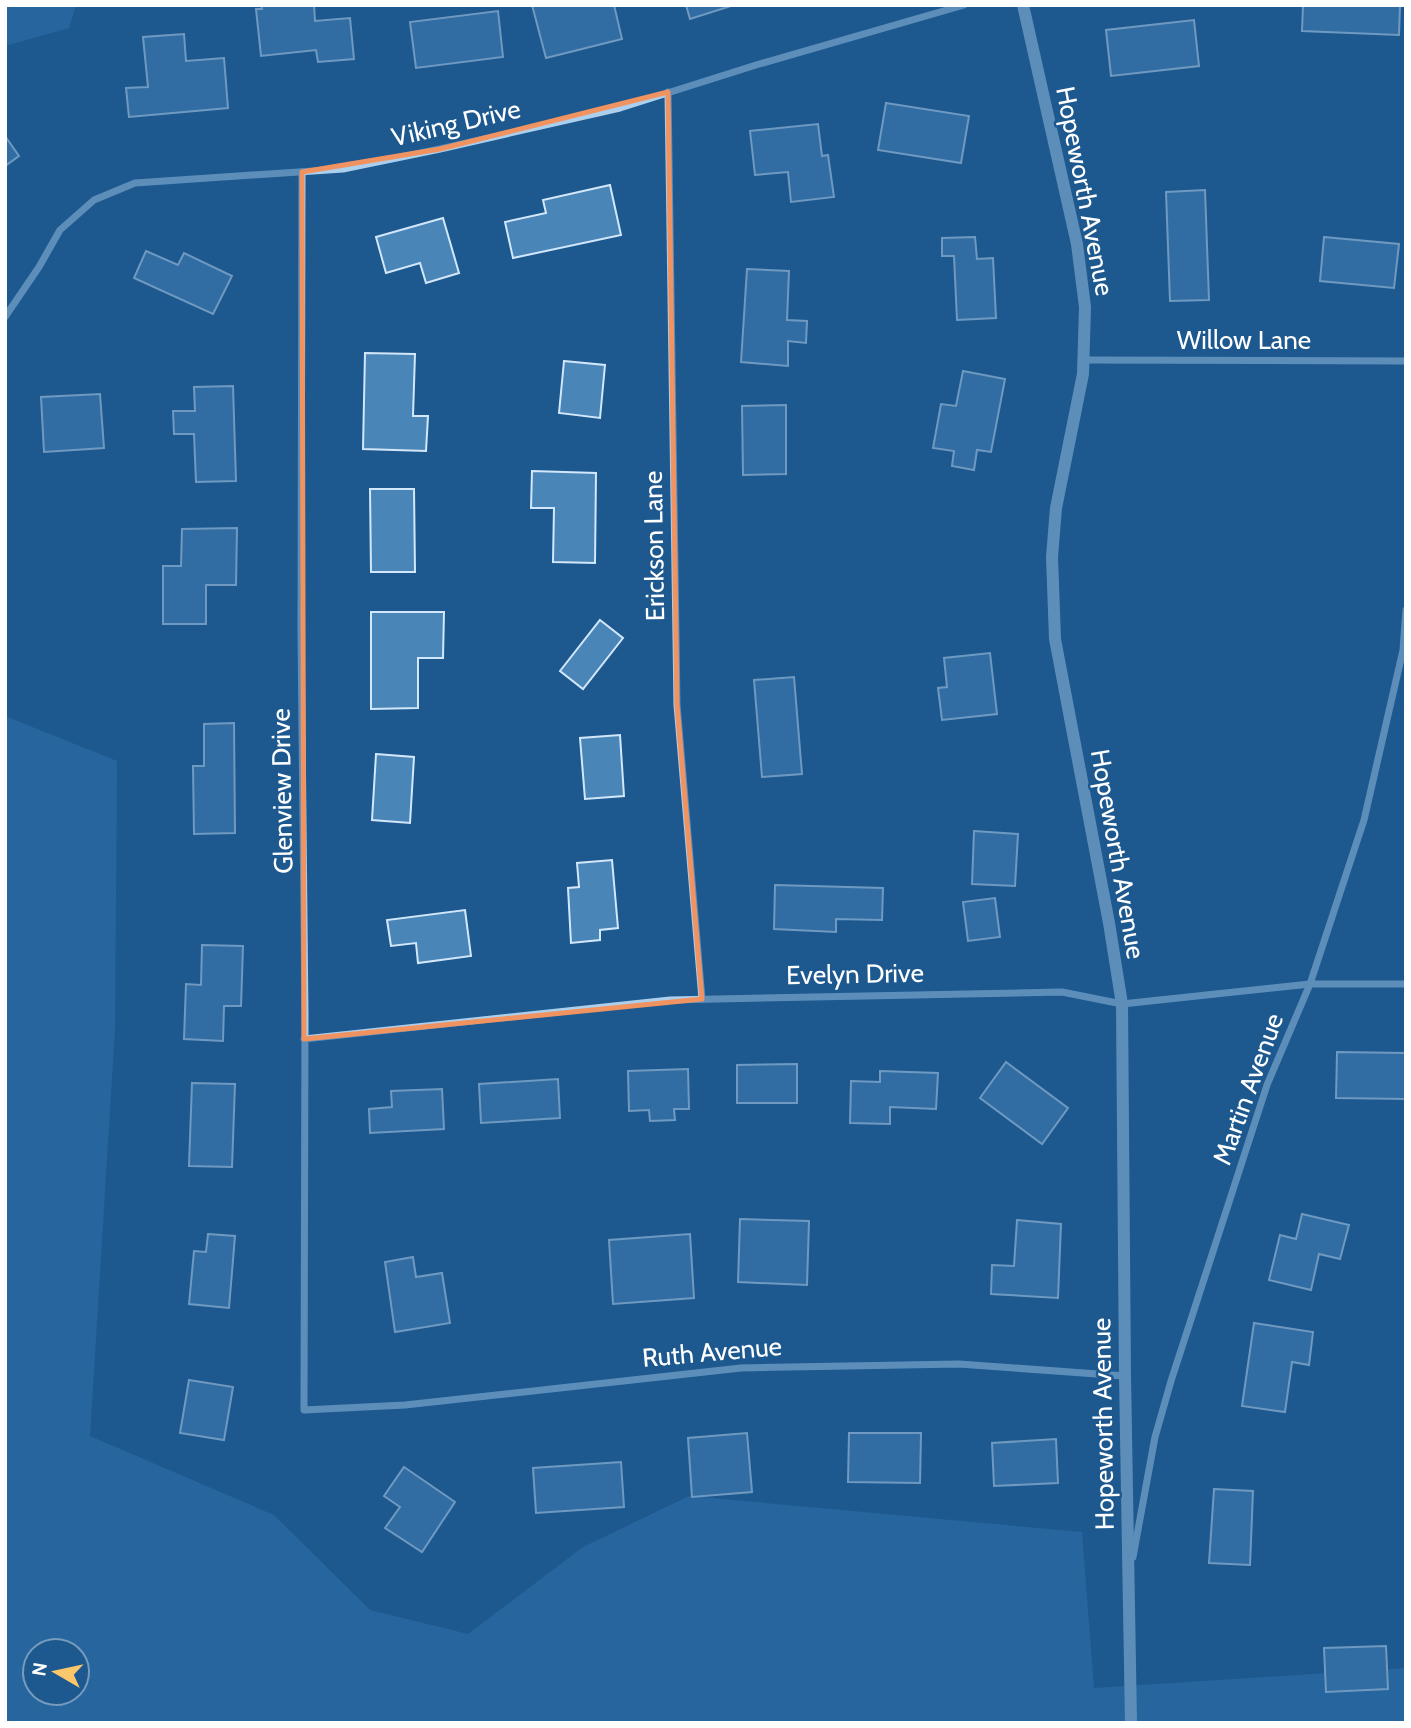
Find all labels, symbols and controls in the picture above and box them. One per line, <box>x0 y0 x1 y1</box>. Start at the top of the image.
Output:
street label: Hopeworth Avenue <box>1049 84 1121 298</box>
street label: Viking Drive <box>388 93 524 153</box>
street label: Willow Lane <box>1177 324 1311 356</box>
street label: Erickson Lane <box>637 471 671 621</box>
street label: Glenview Drive <box>265 708 299 874</box>
street label: Hopeworth Avenue <box>1084 747 1152 961</box>
street label: Evelyn Drive <box>786 957 924 991</box>
street label: Martin Avenue <box>1206 1009 1290 1169</box>
street label: Hopeworth Avenue <box>1085 1317 1121 1531</box>
street label: Ruth Avenue <box>641 1330 783 1374</box>
north arrow <box>21 1637 91 1707</box>
text: N <box>27 1661 52 1678</box>

